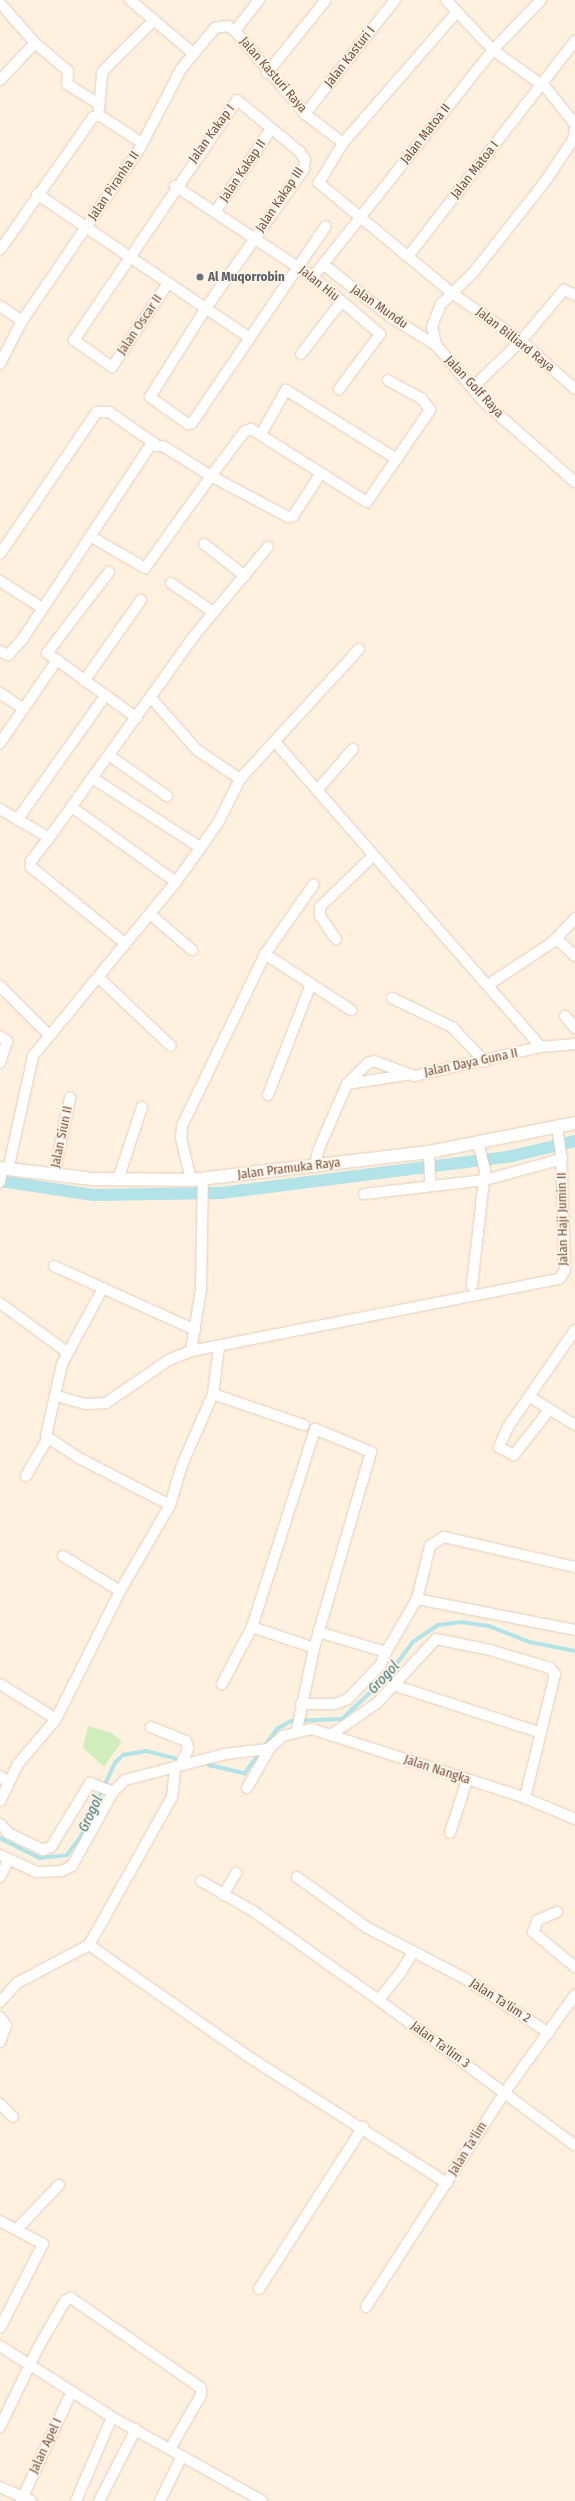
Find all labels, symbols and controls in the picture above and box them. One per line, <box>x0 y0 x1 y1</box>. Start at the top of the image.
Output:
street label: Jalan Kasturi I <box>321 23 379 91</box>
street label: Jalan Kasturi Raya <box>236 34 310 116</box>
street label: Jalan Matoa II <box>398 101 454 167</box>
street label: Jalan Kakap I <box>186 102 238 166</box>
street label: Jalan Kakap II <box>217 137 269 205</box>
street label: Jalan Matoa I <box>448 138 502 202</box>
street label: Jalan Piranha II <box>85 148 143 224</box>
street label: Jalan Kakap III <box>253 165 307 235</box>
street label: Jalan Hiu <box>296 263 342 305</box>
place label: Al Muqorrobin <box>208 269 285 285</box>
marker: Al Muqorrobin <box>195 272 205 282</box>
street label: Jalan Mundu <box>347 282 411 332</box>
street label: Jalan Oscar II <box>114 292 166 358</box>
street label: Jalan Billiard Raya <box>473 304 557 376</box>
street label: Jalan Golf Raya <box>441 353 507 421</box>
street label: Jalan Daya Guna II <box>423 1045 519 1081</box>
street label: Jalan Siun II <box>48 1105 76 1169</box>
street label: Jalan Pramuka Raya <box>237 1155 341 1183</box>
street label: Jalan Haji Jumin II <box>554 1172 572 1266</box>
water label: Grogol <box>365 1658 403 1698</box>
street label: Jalan Nangka <box>402 1752 472 1788</box>
water label: Grogol <box>75 1793 107 1835</box>
street label: Jalan Ta'lim 2 <box>467 1976 533 2026</box>
street label: Jalan Ta'lim 3 <box>407 2018 473 2072</box>
street label: Jalan Ta'lim <box>445 2119 491 2179</box>
street label: Jalan Apel I <box>26 2416 66 2476</box>

